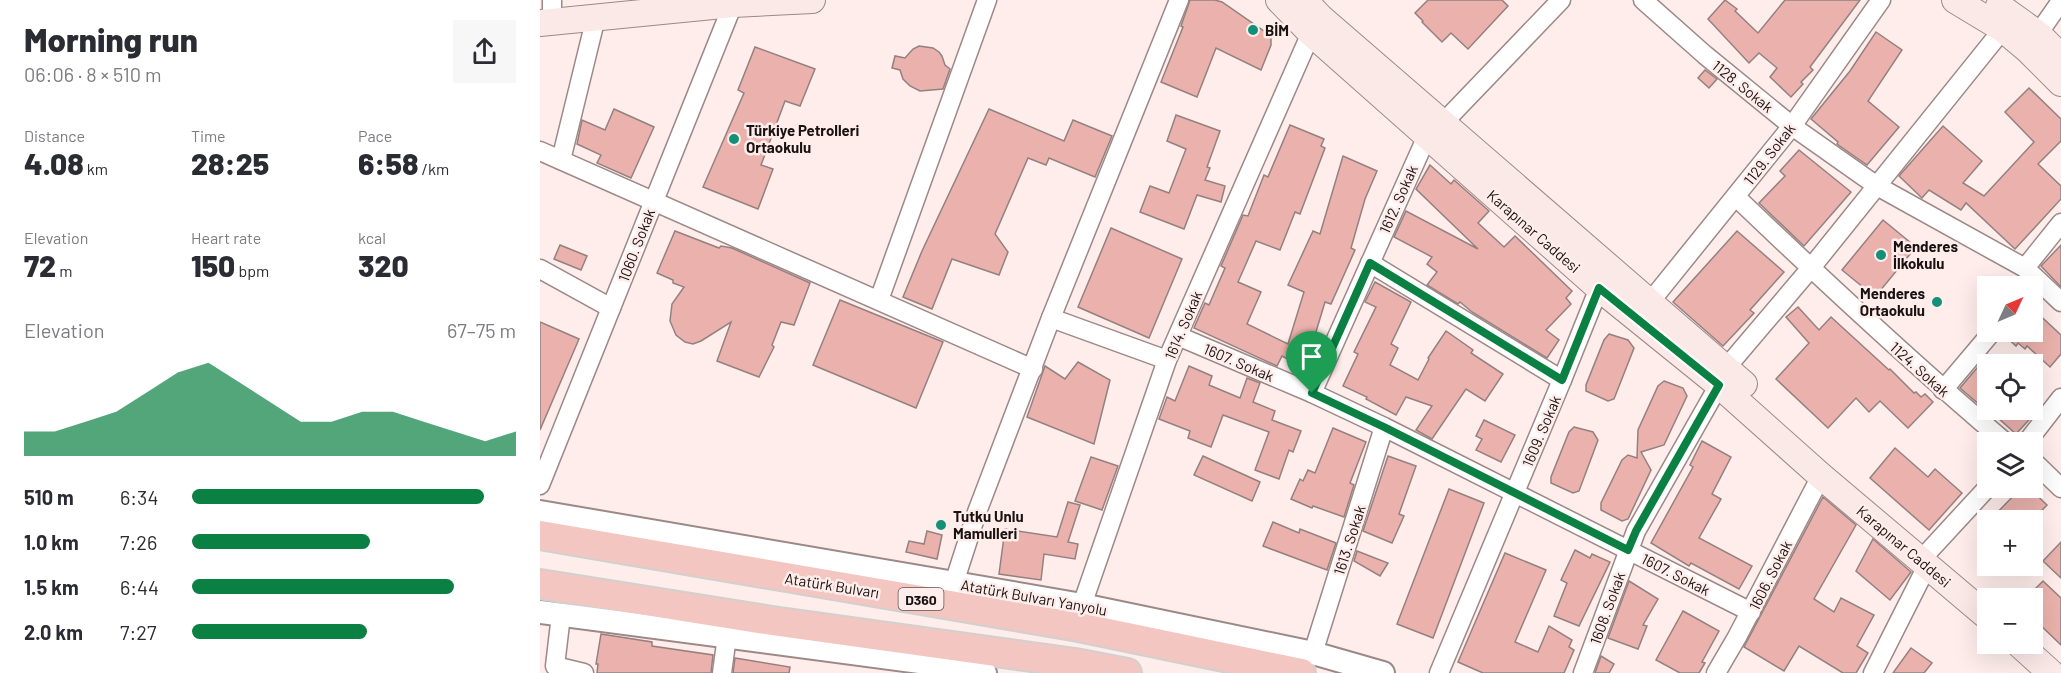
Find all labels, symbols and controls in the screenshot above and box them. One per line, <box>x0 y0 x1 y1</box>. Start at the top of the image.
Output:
text: Morning run <box>24 19 198 59</box>
button: share <box>453 20 516 83</box>
place label: BİM <box>1265 21 1289 39</box>
marker: BİM <box>1246 23 1260 37</box>
street label: 1128. Sokak <box>1709 56 1777 116</box>
text: 06:06 · 8 × 510 m <box>24 62 162 86</box>
street label: 1129. Sokak <box>1739 119 1799 188</box>
place label: Türkiye Petrolleri Ortaokulu <box>746 121 859 156</box>
text: Distance <box>24 126 85 145</box>
text: Time <box>191 126 226 145</box>
text: Pace <box>358 126 392 145</box>
marker: Türkiye Petrolleri Ortaokulu <box>727 132 741 146</box>
text: 4.08 <box>24 145 84 181</box>
text: 28:25 <box>191 145 269 181</box>
text: 6:58 <box>358 145 418 181</box>
text: km <box>84 159 108 178</box>
text: /km <box>418 159 449 178</box>
street label: 1612. Sokak <box>1375 162 1421 236</box>
street label: Karapınar Caddesi <box>1484 186 1584 276</box>
street label: 1060. Sokak <box>614 206 658 284</box>
text: Elevation <box>24 228 88 247</box>
text: Heart rate <box>191 228 261 247</box>
text: kcal <box>358 228 386 247</box>
place label: Menderes İlkokulu <box>1893 237 1958 272</box>
text: 72 <box>24 247 56 283</box>
text: 150 <box>191 247 235 283</box>
text: 320 <box>358 247 409 283</box>
marker: Menderes İlkokulu <box>1874 248 1888 262</box>
text: m <box>56 261 73 280</box>
text: bpm <box>235 261 269 280</box>
north arrow <box>1977 276 2043 342</box>
map controls <box>1977 276 2043 654</box>
place label: Menderes Ortaokulu <box>1860 284 1925 319</box>
street label: 1614. Sokak <box>1160 287 1206 362</box>
marker: Menderes Ortaokulu <box>1930 295 1944 309</box>
text: Elevation <box>24 318 105 342</box>
text: 67–75 m <box>447 318 516 342</box>
pin <box>1286 331 1337 393</box>
street label: 1124. Sokak <box>1887 338 1954 401</box>
street label: 1607. Sokak <box>1201 339 1277 385</box>
icon: arrive <box>1295 340 1328 373</box>
button: locate <box>1977 354 2043 420</box>
street label: 1609. Sokak <box>1518 392 1564 469</box>
button: layers <box>1977 432 2043 498</box>
text: 510 m <box>24 485 74 509</box>
text: 6:34 <box>120 485 158 509</box>
street label: Karapınar Caddesi <box>1853 501 1955 591</box>
street label: 1613. Sokak <box>1329 502 1369 577</box>
place label: Tutku Unlu Mamulleri <box>953 507 1024 542</box>
button: + <box>1977 510 2043 576</box>
marker: Tutku Unlu Mamulleri <box>934 518 948 532</box>
text: 1.0 km <box>24 530 79 554</box>
text: 7:26 <box>120 530 157 554</box>
street label: 1606. Sokak <box>1745 537 1795 613</box>
street label: 1607. Sokak <box>1639 549 1714 599</box>
street label: Atatürk Bulvarı <box>783 569 881 601</box>
street label: 1608. Sokak <box>1586 569 1629 647</box>
text: 1.5 km <box>24 575 79 599</box>
text: 6:44 <box>120 575 159 599</box>
street label: Atatürk Bulvarı Yanyolu <box>959 575 1109 619</box>
road number: D360 <box>898 588 944 610</box>
button: − <box>1977 588 2043 654</box>
text: 2.0 km <box>24 620 83 644</box>
text: 7:27 <box>120 620 156 644</box>

